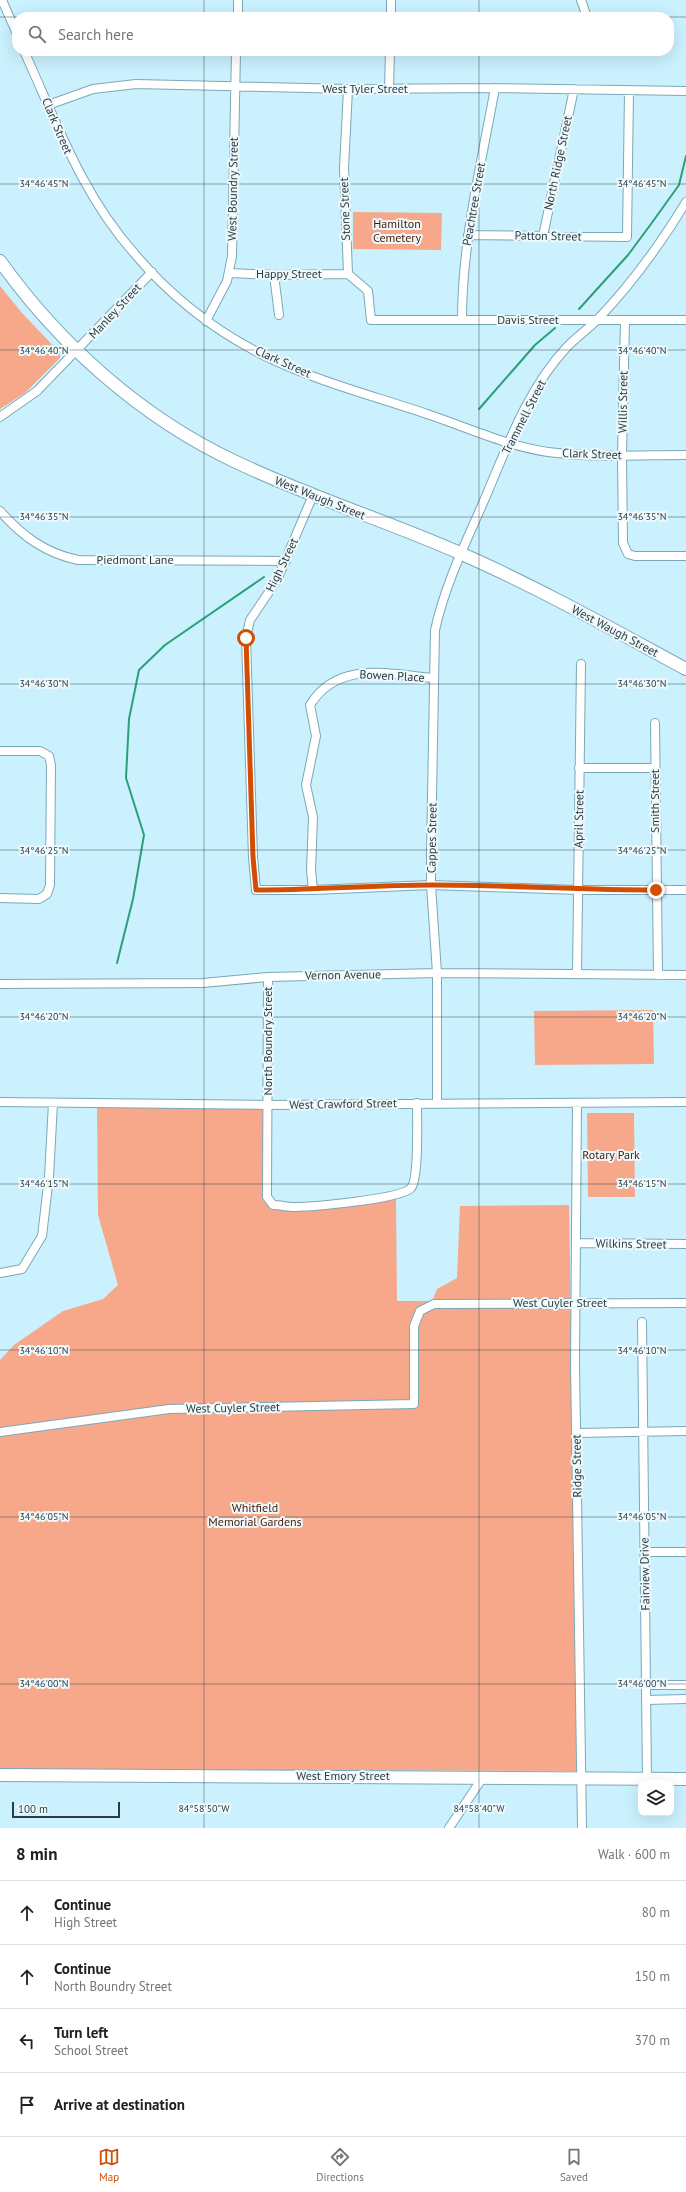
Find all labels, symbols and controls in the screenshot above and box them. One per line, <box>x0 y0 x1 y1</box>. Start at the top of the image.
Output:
search box <box>12 12 674 56</box>
icon: search <box>26 23 48 45</box>
text: Search here <box>58 25 134 44</box>
street label: West Tyler Street <box>322 81 408 96</box>
street label: Clark Street <box>39 95 76 156</box>
street label: North Ridge Street <box>540 114 575 211</box>
street label: West Boundry Street <box>224 137 241 241</box>
street label: Peachtree Street <box>459 161 488 247</box>
text: 34°46'45"N <box>19 177 69 190</box>
street label: Stone Street <box>336 177 353 241</box>
text: 34°46'45"N <box>617 177 667 190</box>
park label: Hamilton Cemetery <box>373 216 421 245</box>
street label: Patton Street <box>514 227 582 244</box>
street label: Happy Street <box>256 266 322 281</box>
street label: Manley Street <box>85 280 144 342</box>
street label: Davis Street <box>497 312 559 327</box>
street label: Clark Street <box>253 343 313 381</box>
text: 34°46'40"N <box>19 344 69 357</box>
text: 34°46'40"N <box>617 344 667 357</box>
street label: Willis Street <box>614 371 631 433</box>
street label: Trammell Street <box>498 377 549 457</box>
street label: Clark Street <box>562 445 622 462</box>
street label: West Waugh Street <box>273 473 368 523</box>
text: 34°46'35"N <box>19 510 69 523</box>
text: 34°46'35"N <box>617 510 667 523</box>
street label: High Street <box>262 535 301 594</box>
street label: Piedmont Lane <box>96 552 174 567</box>
street label: West Waugh Street <box>569 601 661 660</box>
route start <box>237 629 255 647</box>
street label: Bowen Place <box>359 666 425 685</box>
text: 34°46'30"N <box>19 677 69 690</box>
text: 34°46'30"N <box>617 677 667 690</box>
street label: Smith Street <box>647 769 662 833</box>
street label: April Street <box>570 790 587 848</box>
street label: Cappes Street <box>423 803 440 873</box>
text: 34°46'25"N <box>19 844 69 857</box>
text: 34°46'25"N <box>617 844 667 857</box>
route end <box>647 881 665 899</box>
street label: Vernon Avenue <box>304 966 381 983</box>
street label: North Boundry Street <box>260 987 275 1095</box>
text: 34°46'20"N <box>19 1010 69 1023</box>
text: 34°46'20"N <box>617 1010 667 1023</box>
street label: West Crawford Street <box>289 1095 397 1112</box>
park label: Rotary Park <box>582 1147 640 1162</box>
text: 34°46'15"N <box>19 1177 69 1190</box>
text: 34°46'15"N <box>617 1177 667 1190</box>
street label: Wilkins Street <box>595 1235 667 1252</box>
street label: West Cuyler Street <box>513 1295 607 1310</box>
text: 34°46'10"N <box>19 1344 69 1357</box>
text: 34°46'10"N <box>617 1344 667 1357</box>
street label: West Cuyler Street <box>186 1399 280 1416</box>
street label: Ridge Street <box>568 1434 585 1498</box>
park label: Whitfield Memorial Gardens <box>208 1500 302 1529</box>
text: 34°46'05"N <box>19 1510 69 1523</box>
text: 34°46'05"N <box>617 1510 667 1523</box>
street label: Fairview Drive <box>636 1537 653 1611</box>
text: 34°46'00"N <box>19 1677 69 1690</box>
text: 34°46'00"N <box>617 1677 667 1690</box>
street label: West Emory Street <box>296 1768 390 1783</box>
map controls <box>638 1780 674 1816</box>
button: layers <box>638 1780 674 1816</box>
scale bar <box>12 1800 120 1819</box>
text: 100 m <box>18 1802 48 1816</box>
text: 84°58'50"W <box>178 1802 230 1815</box>
text: 84°58'40"W <box>453 1802 505 1815</box>
text: 8 min <box>16 1843 57 1865</box>
text: Walk · 600 m <box>598 1846 670 1863</box>
text: Continue <box>54 1895 111 1914</box>
icon: ahead <box>16 1902 38 1924</box>
text: 80 m <box>642 1904 670 1921</box>
text: High Street <box>54 1914 117 1931</box>
text: Continue <box>54 1959 111 1978</box>
icon: ahead <box>16 1966 38 1988</box>
text: 150 m <box>635 1968 670 1985</box>
text: North Boundry Street <box>54 1978 172 1995</box>
text: Turn left <box>54 2023 108 2042</box>
icon: left <box>16 2030 38 2052</box>
text: 370 m <box>635 2032 670 2049</box>
text: School Street <box>54 2042 128 2059</box>
icon: arrive <box>16 2094 38 2116</box>
text: Arrive at destination <box>54 2095 185 2114</box>
tab: Map <box>98 2146 120 2184</box>
tab: Directions <box>316 2146 364 2184</box>
tab: Saved <box>560 2146 588 2184</box>

